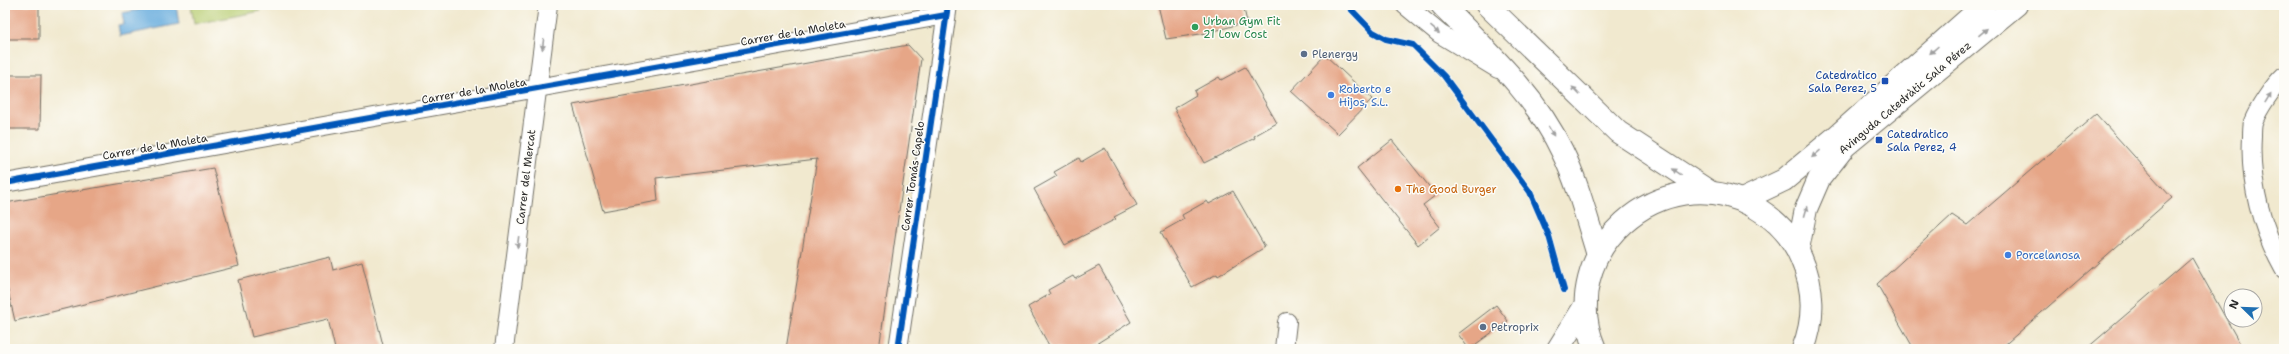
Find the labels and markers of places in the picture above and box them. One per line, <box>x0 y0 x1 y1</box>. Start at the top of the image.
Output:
place label: Urban Gym Fit 21 Low Cost <box>1203 14 1281 42</box>
marker: Urban Gym Fit 21 Low Cost <box>1190 22 1200 32</box>
place label: Plenergy <box>1312 47 1358 62</box>
marker: Plenergy <box>1299 49 1309 59</box>
place label: Catedratico Sala Perez, 5 <box>1808 68 1877 96</box>
marker: Catedratico Sala Perez, 5 <box>1880 76 1890 86</box>
place label: Roberto e Hijos, S.L. <box>1339 82 1391 110</box>
marker: Roberto e Hijos, S.L. <box>1326 90 1336 100</box>
place label: Catedratico Sala Perez, 4 <box>1887 127 1957 155</box>
marker: Catedratico Sala Perez, 4 <box>1874 135 1884 145</box>
place label: The Good Burger <box>1406 182 1497 197</box>
marker: The Good Burger <box>1393 184 1403 194</box>
place label: Porcelanosa <box>2016 248 2080 263</box>
marker: Porcelanosa <box>2003 250 2013 260</box>
place label: Petroprix <box>1491 320 1539 335</box>
marker: Petroprix <box>1478 322 1488 332</box>

